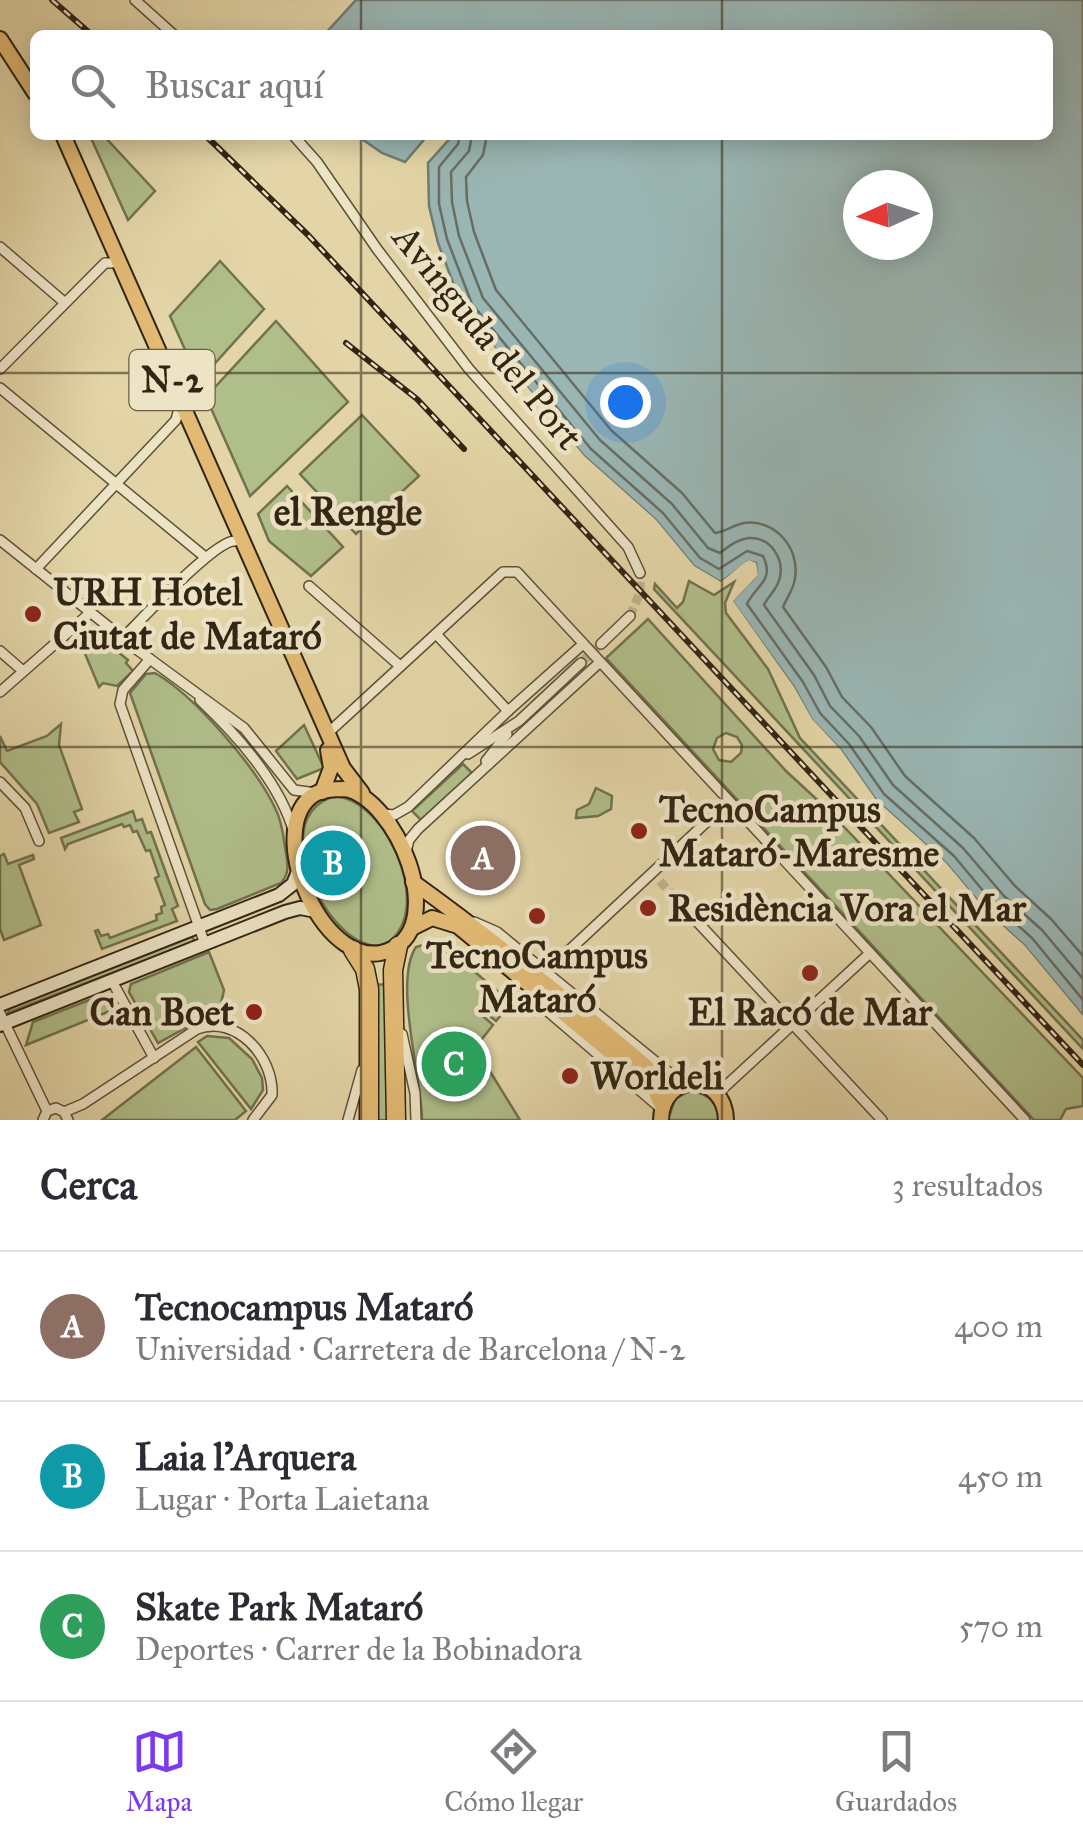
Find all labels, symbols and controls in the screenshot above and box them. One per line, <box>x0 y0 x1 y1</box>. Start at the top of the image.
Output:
search box <box>30 30 1053 140</box>
icon: search <box>65 58 120 113</box>
text: Buscar aquí <box>145 62 324 108</box>
north arrow <box>843 170 933 260</box>
street label: Avinguda del Port <box>382 214 593 459</box>
road number: N-2 <box>130 350 214 410</box>
your location <box>600 377 651 428</box>
district label: el Rengle <box>274 487 422 536</box>
place label: URH Hotel Ciutat de Mataró <box>53 569 322 659</box>
marker: URH Hotel Ciutat de Mataró <box>22 603 44 625</box>
place label: TecnoCampus Mataró-Maresme <box>659 786 940 876</box>
pin: A <box>450 820 516 896</box>
marker: TecnoCampus Mataró-Maresme <box>628 820 650 842</box>
pin: B <box>300 826 366 900</box>
place label: Residència Vora el Mar <box>668 885 1027 931</box>
marker: Residència Vora el Mar <box>637 897 659 919</box>
marker: TecnoCampus Mataró <box>526 905 548 927</box>
place label: TecnoCampus Mataró <box>426 932 648 1022</box>
marker: El Racó de Mar <box>799 962 821 984</box>
place label: Can Boet <box>89 989 235 1035</box>
place label: El Racó de Mar <box>688 989 933 1035</box>
marker: Can Boet <box>243 1001 265 1023</box>
pin: C <box>422 1026 486 1102</box>
place label: Worldeli <box>590 1053 724 1099</box>
marker: Worldeli <box>559 1065 581 1087</box>
text: Cerca <box>40 1159 137 1211</box>
text: 3 resultados <box>892 1166 1043 1205</box>
text: Tecnocampus Mataró <box>135 1284 473 1330</box>
text: A <box>62 1307 83 1346</box>
text: 400 m <box>954 1307 1043 1346</box>
text: Universidad · Carretera de Barcelona / N-2 <box>135 1330 686 1369</box>
text: Laia l'Arquera <box>135 1434 356 1480</box>
text: B <box>62 1457 83 1496</box>
text: 450 m <box>958 1457 1043 1496</box>
text: Lugar · Porta Laietana <box>135 1480 429 1519</box>
text: Skate Park Mataró <box>135 1584 423 1630</box>
text: C <box>62 1607 83 1646</box>
text: 570 m <box>959 1607 1043 1646</box>
text: Deportes · Carrer de la Bobinadora <box>135 1630 582 1669</box>
tab: Mapa <box>126 1724 192 1819</box>
tab: Cómo llegar <box>444 1724 583 1819</box>
tab: Guardados <box>835 1724 957 1819</box>

